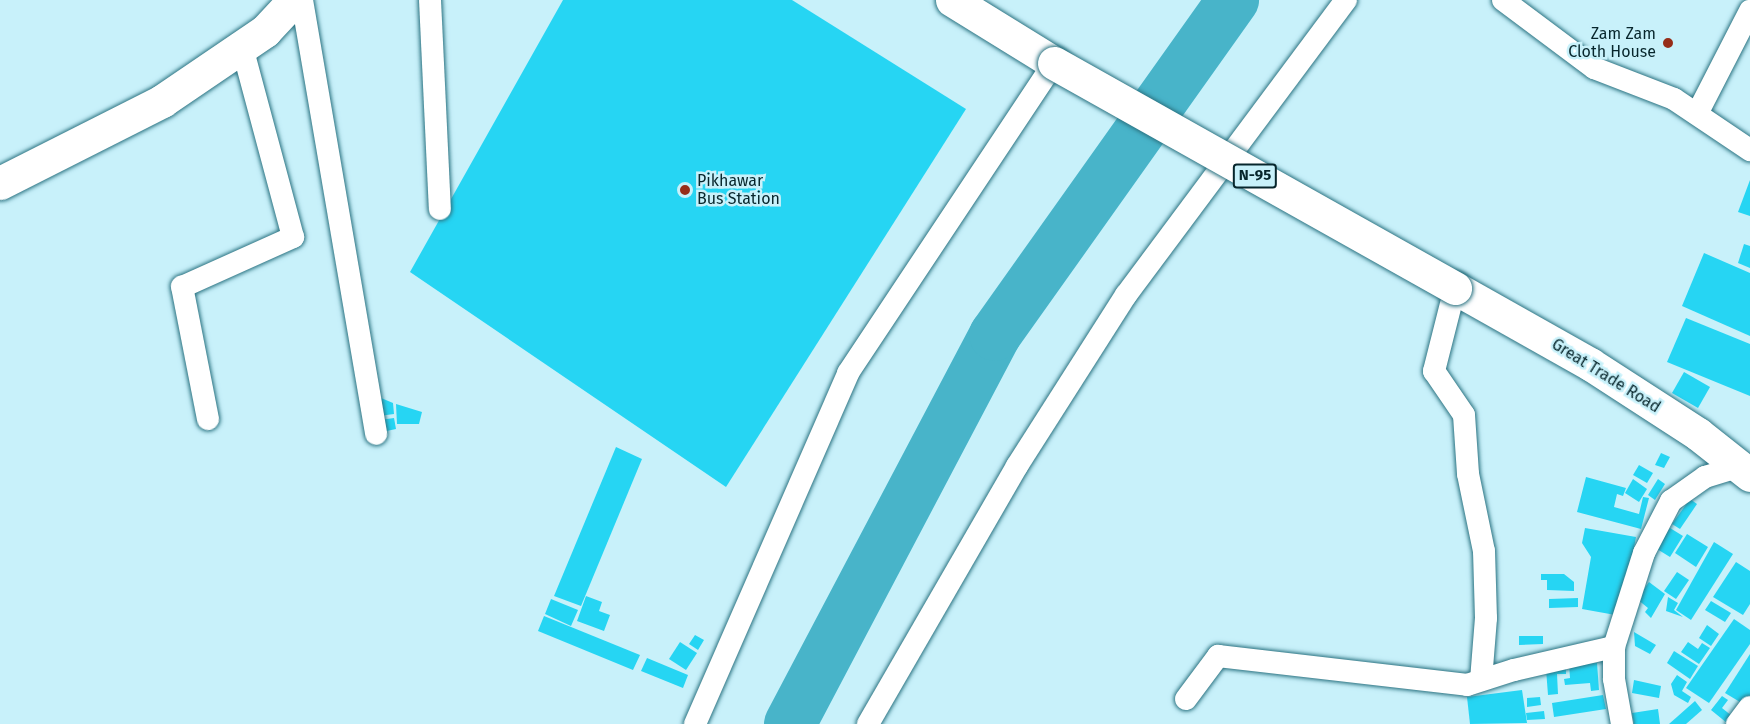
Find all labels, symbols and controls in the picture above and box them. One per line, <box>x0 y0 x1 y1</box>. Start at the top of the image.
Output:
place label: Zam Zam Cloth House <box>1568 24 1656 62</box>
marker: Zam Zam Cloth House <box>1661 36 1675 50</box>
road number: N-95 <box>1232 164 1278 188</box>
place label: Pikhawar Bus Station <box>697 171 780 209</box>
marker: Pikhawar Bus Station <box>678 183 692 197</box>
street label: Great Trade Road <box>1548 335 1664 417</box>

